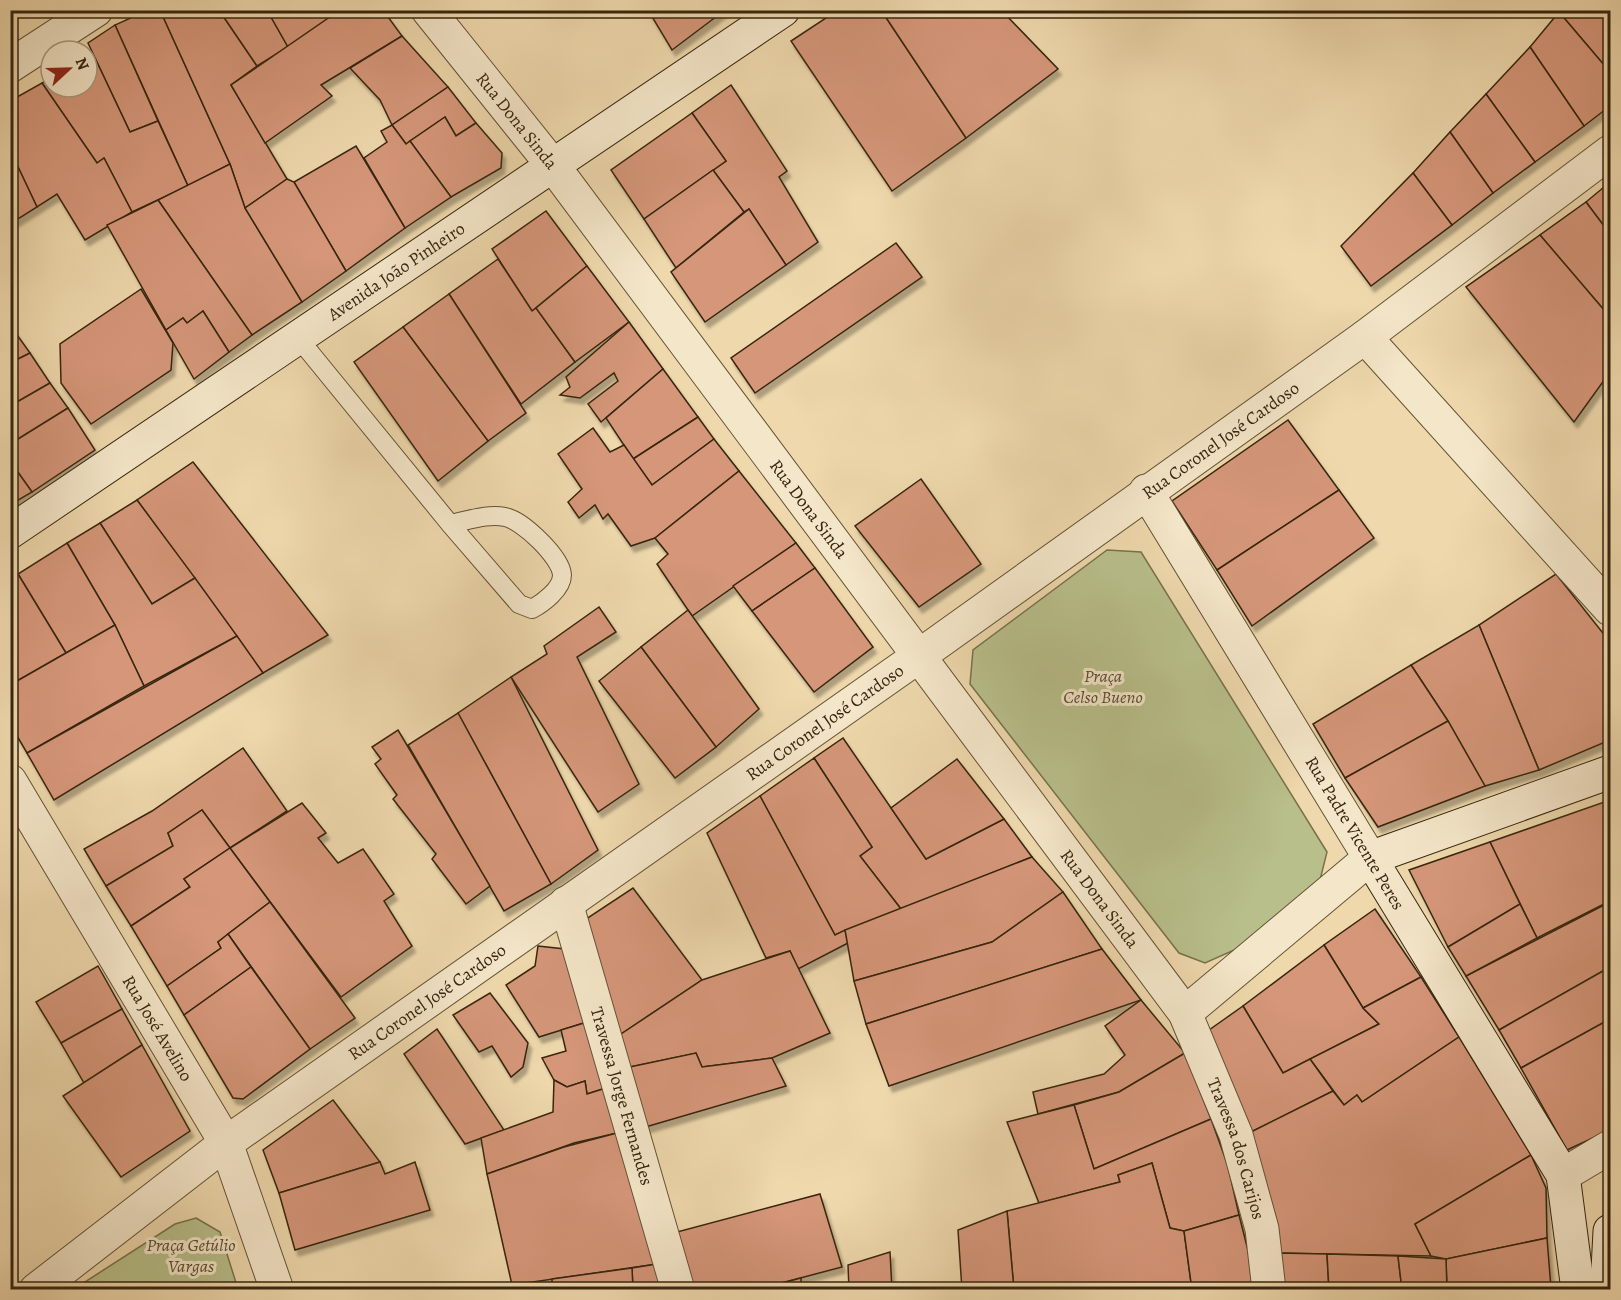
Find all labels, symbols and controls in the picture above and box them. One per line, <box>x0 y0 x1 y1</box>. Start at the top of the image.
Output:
north arrow <box>39 39 99 99</box>
text: N <box>70 54 94 74</box>
street label: Rua Dona Sinda <box>471 67 564 175</box>
street label: Avenida João Pinheiro <box>322 216 470 327</box>
street label: Rua Coronel José Cardoso <box>1137 376 1304 505</box>
street label: Rua Dona Sinda <box>764 455 854 564</box>
street label: Rua Coronel José Cardoso <box>741 658 909 786</box>
park label: Praça Celso Bueno <box>1063 664 1143 709</box>
street label: Rua Padre Vicente Peres <box>1300 752 1410 914</box>
street label: Rua Dona Sinda <box>1055 844 1145 954</box>
street label: Rua Coronel José Cardoso <box>343 938 511 1066</box>
street label: Rua José Avelino <box>117 971 199 1086</box>
street label: Travessa Jorge Fernandes <box>585 1004 659 1188</box>
street label: Travessa dos Carijos <box>1201 1074 1271 1222</box>
park label: Praça Getúlio Vargas <box>146 1233 236 1278</box>

